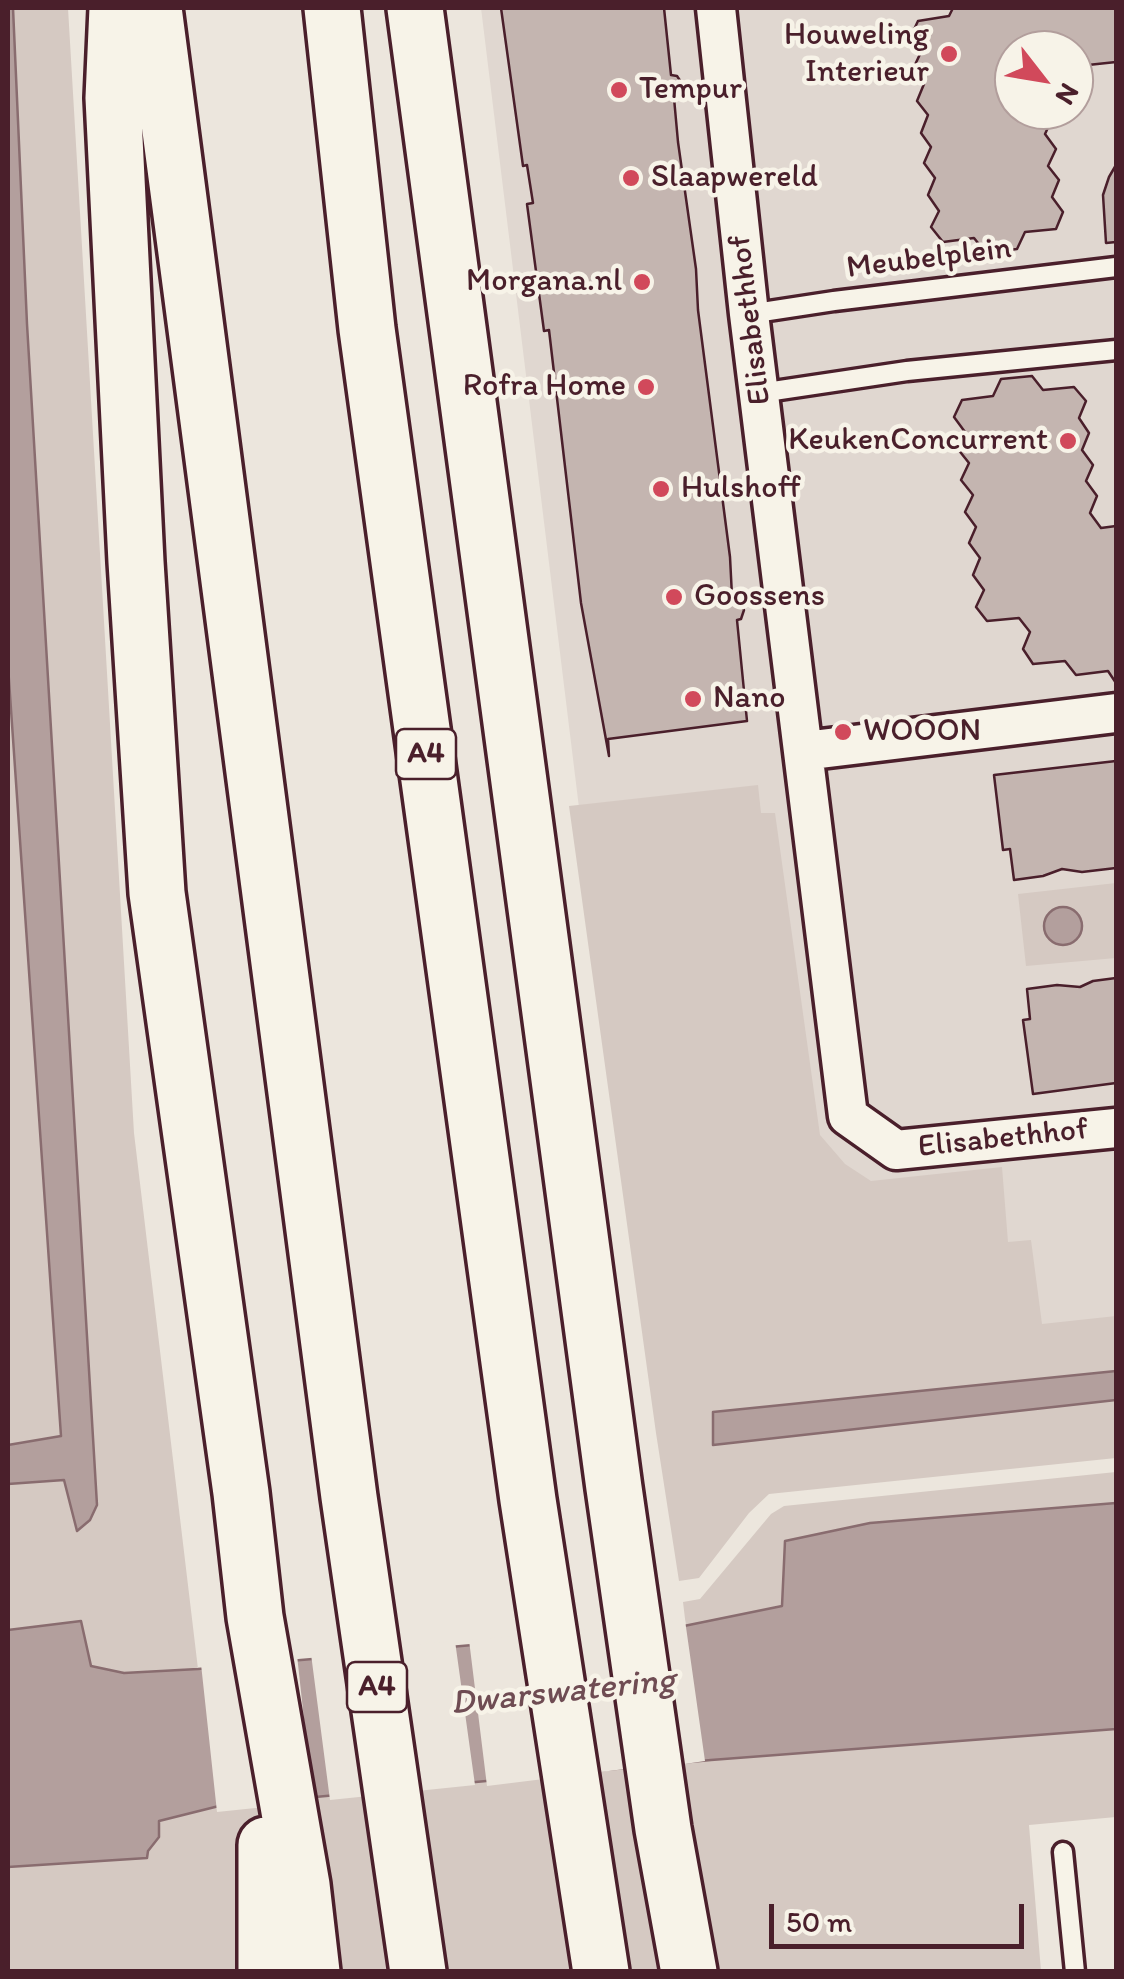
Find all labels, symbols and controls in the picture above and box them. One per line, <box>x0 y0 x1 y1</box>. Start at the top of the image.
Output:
place label: Houweling Interieur <box>784 17 929 92</box>
north arrow <box>994 30 1094 130</box>
marker: Houweling Interieur <box>938 43 960 65</box>
place label: Tempur <box>639 71 742 109</box>
text: N <box>1049 78 1087 111</box>
marker: Tempur <box>608 79 630 101</box>
place label: Slaapwereld <box>651 159 818 197</box>
marker: Slaapwereld <box>620 167 642 189</box>
street label: Meubelplein <box>845 230 1013 288</box>
street label: Elisabethhof <box>722 233 780 407</box>
place label: Morgana.nl <box>466 263 622 301</box>
marker: Morgana.nl <box>631 271 653 293</box>
place label: Rofra Home <box>463 368 626 406</box>
marker: Rofra Home <box>635 376 657 398</box>
place label: KeukenConcurrent <box>788 422 1048 460</box>
marker: KeukenConcurrent <box>1057 430 1079 452</box>
place label: Hulshoff <box>681 470 801 508</box>
marker: Hulshoff <box>650 478 672 500</box>
place label: Goossens <box>694 578 825 616</box>
marker: Goossens <box>663 586 685 608</box>
place label: Nano <box>713 680 786 718</box>
marker: Nano <box>682 688 704 710</box>
place label: WOOON <box>863 713 981 751</box>
marker: WOOON <box>832 721 854 743</box>
road number: A4 <box>396 729 456 779</box>
street label: Elisabethhof <box>916 1111 1090 1167</box>
water label: Dwarswatering <box>449 1660 677 1726</box>
road number: A4 <box>347 1662 407 1712</box>
scale bar <box>774 1884 1029 1946</box>
text: 50 m <box>786 1903 852 1940</box>

